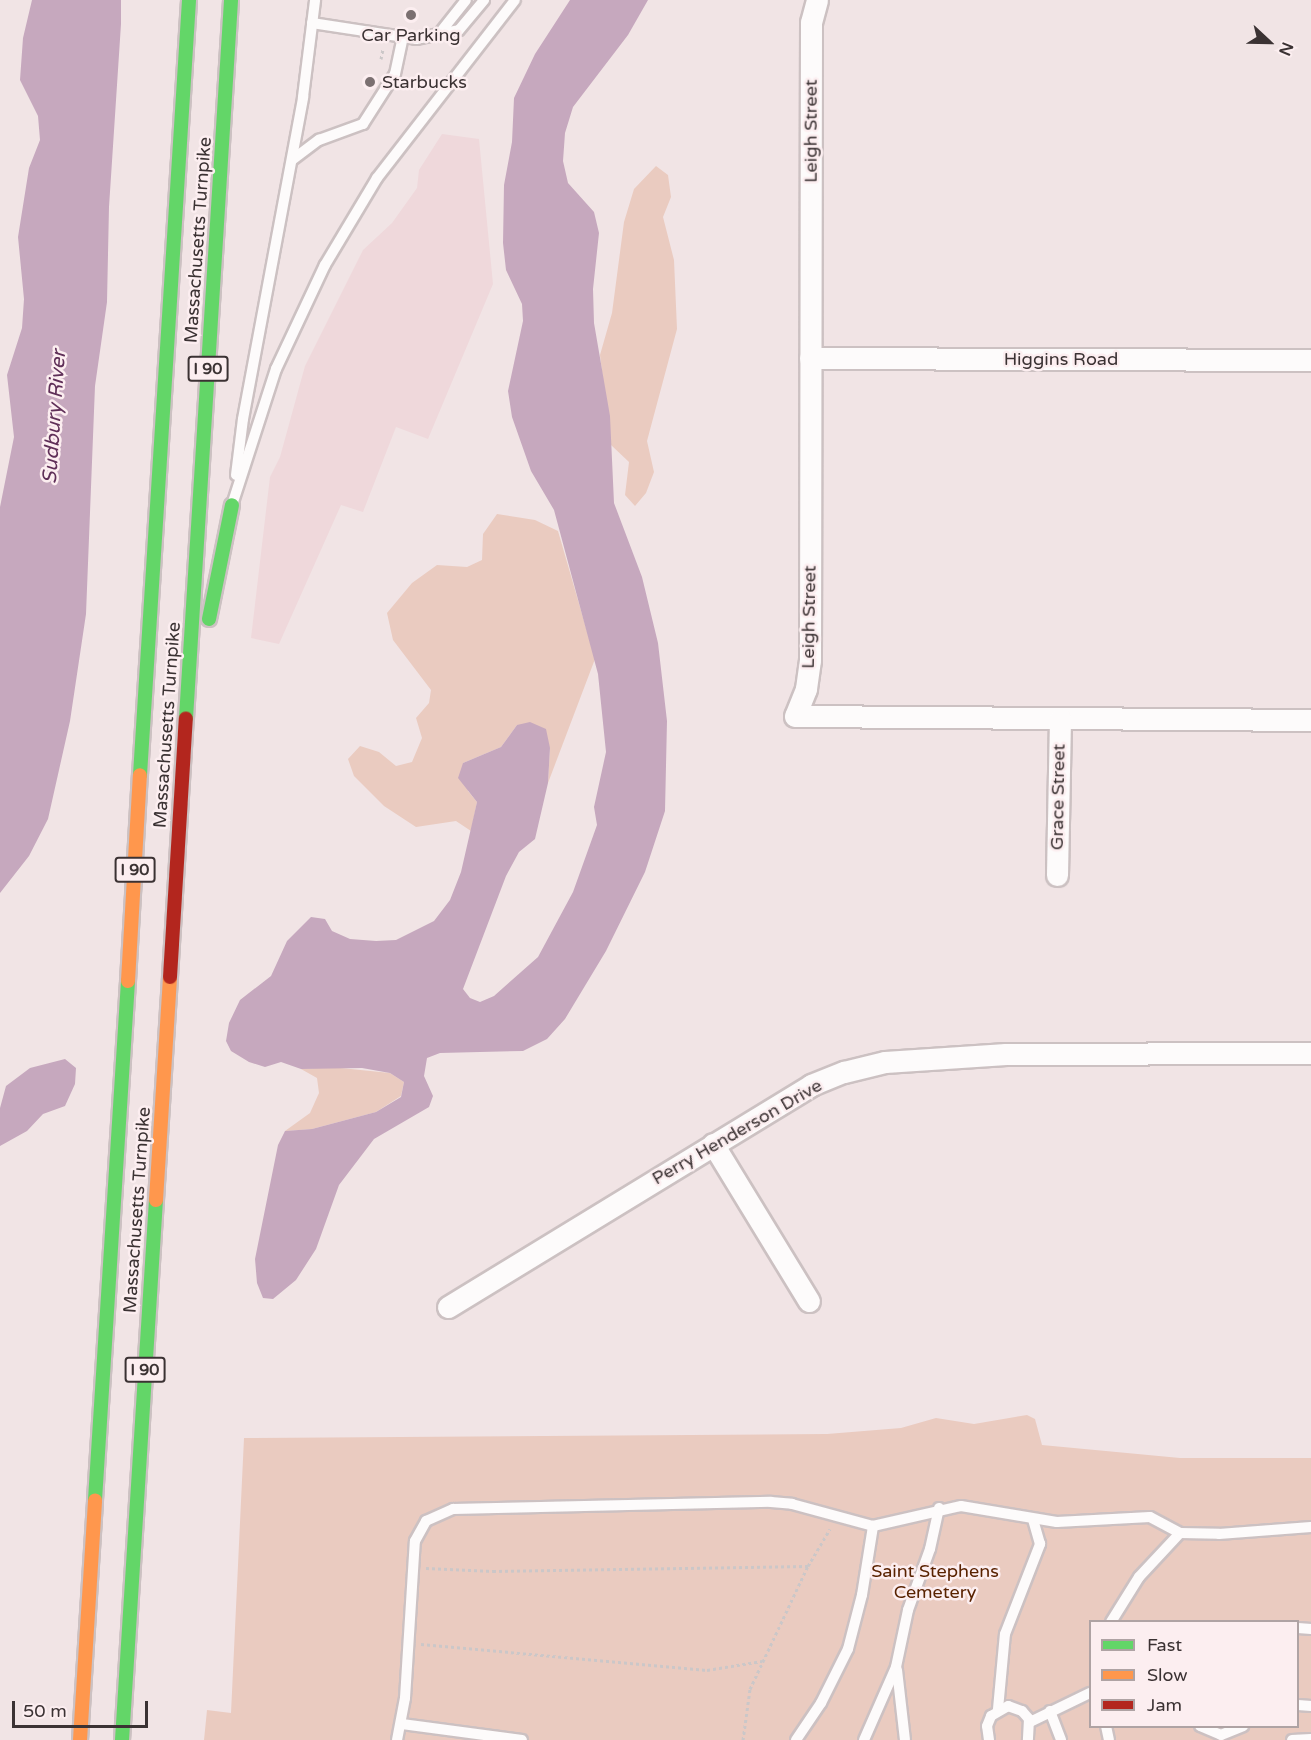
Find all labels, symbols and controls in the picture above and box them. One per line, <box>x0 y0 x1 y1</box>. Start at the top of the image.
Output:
marker: Car Parking <box>404 8 418 22</box>
north arrow <box>1239 12 1299 72</box>
place label: Car Parking <box>361 24 461 46</box>
text: N <box>1274 39 1297 58</box>
place label: Starbucks <box>382 71 467 93</box>
marker: Starbucks <box>363 75 377 89</box>
street label: Leigh Street <box>800 79 822 183</box>
street label: Massachusetts Turnpike <box>180 136 216 344</box>
street label: Higgins Road <box>1004 348 1118 370</box>
water label: Sudbury River <box>38 349 72 485</box>
road number: I 90 <box>187 356 229 382</box>
street label: Leigh Street <box>797 565 821 669</box>
street label: Massachusetts Turnpike <box>149 621 185 829</box>
street label: Grace Street <box>1046 744 1070 850</box>
road number: I 90 <box>114 857 156 883</box>
street label: Perry Henderson Drive <box>648 1074 826 1190</box>
street label: Massachusetts Turnpike <box>119 1106 155 1314</box>
road number: I 90 <box>124 1357 166 1383</box>
park label: Saint Stephens Cemetery <box>871 1561 999 1604</box>
legend <box>1089 1620 1299 1728</box>
text: Fast <box>1147 1634 1182 1656</box>
text: Slow <box>1147 1664 1188 1686</box>
scale bar <box>15 1689 152 1727</box>
text: Jam <box>1147 1694 1182 1716</box>
text: 50 m <box>23 1700 67 1722</box>

